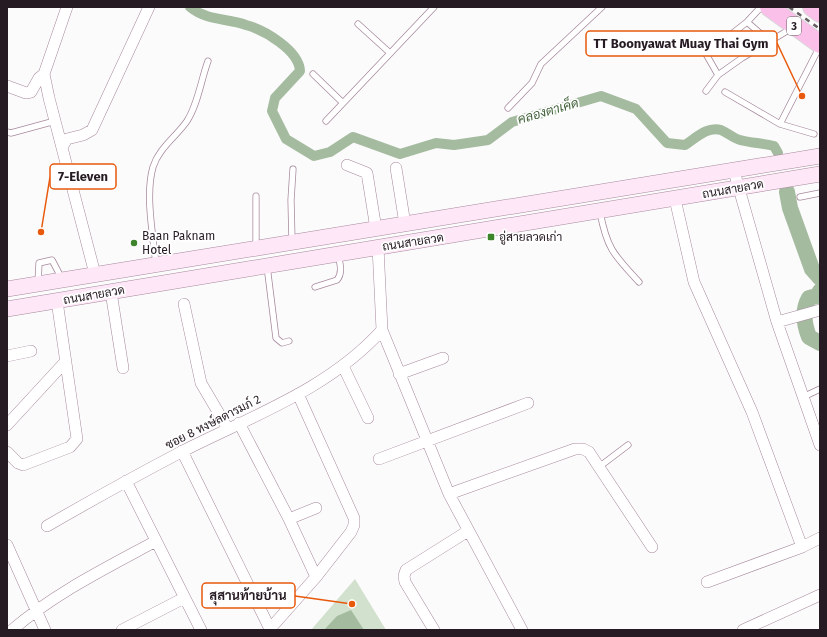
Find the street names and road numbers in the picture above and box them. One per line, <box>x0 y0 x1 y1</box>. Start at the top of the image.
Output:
road number: 3 <box>787 17 801 35</box>
street label: ถนนสายลวด <box>701 177 765 201</box>
street label: ถนนสายลวด <box>381 230 445 254</box>
street label: ถนนสายลวด <box>62 283 126 307</box>
street label: ซอย 8 หงษ์ลดารมภ์ 2 <box>163 391 263 452</box>

